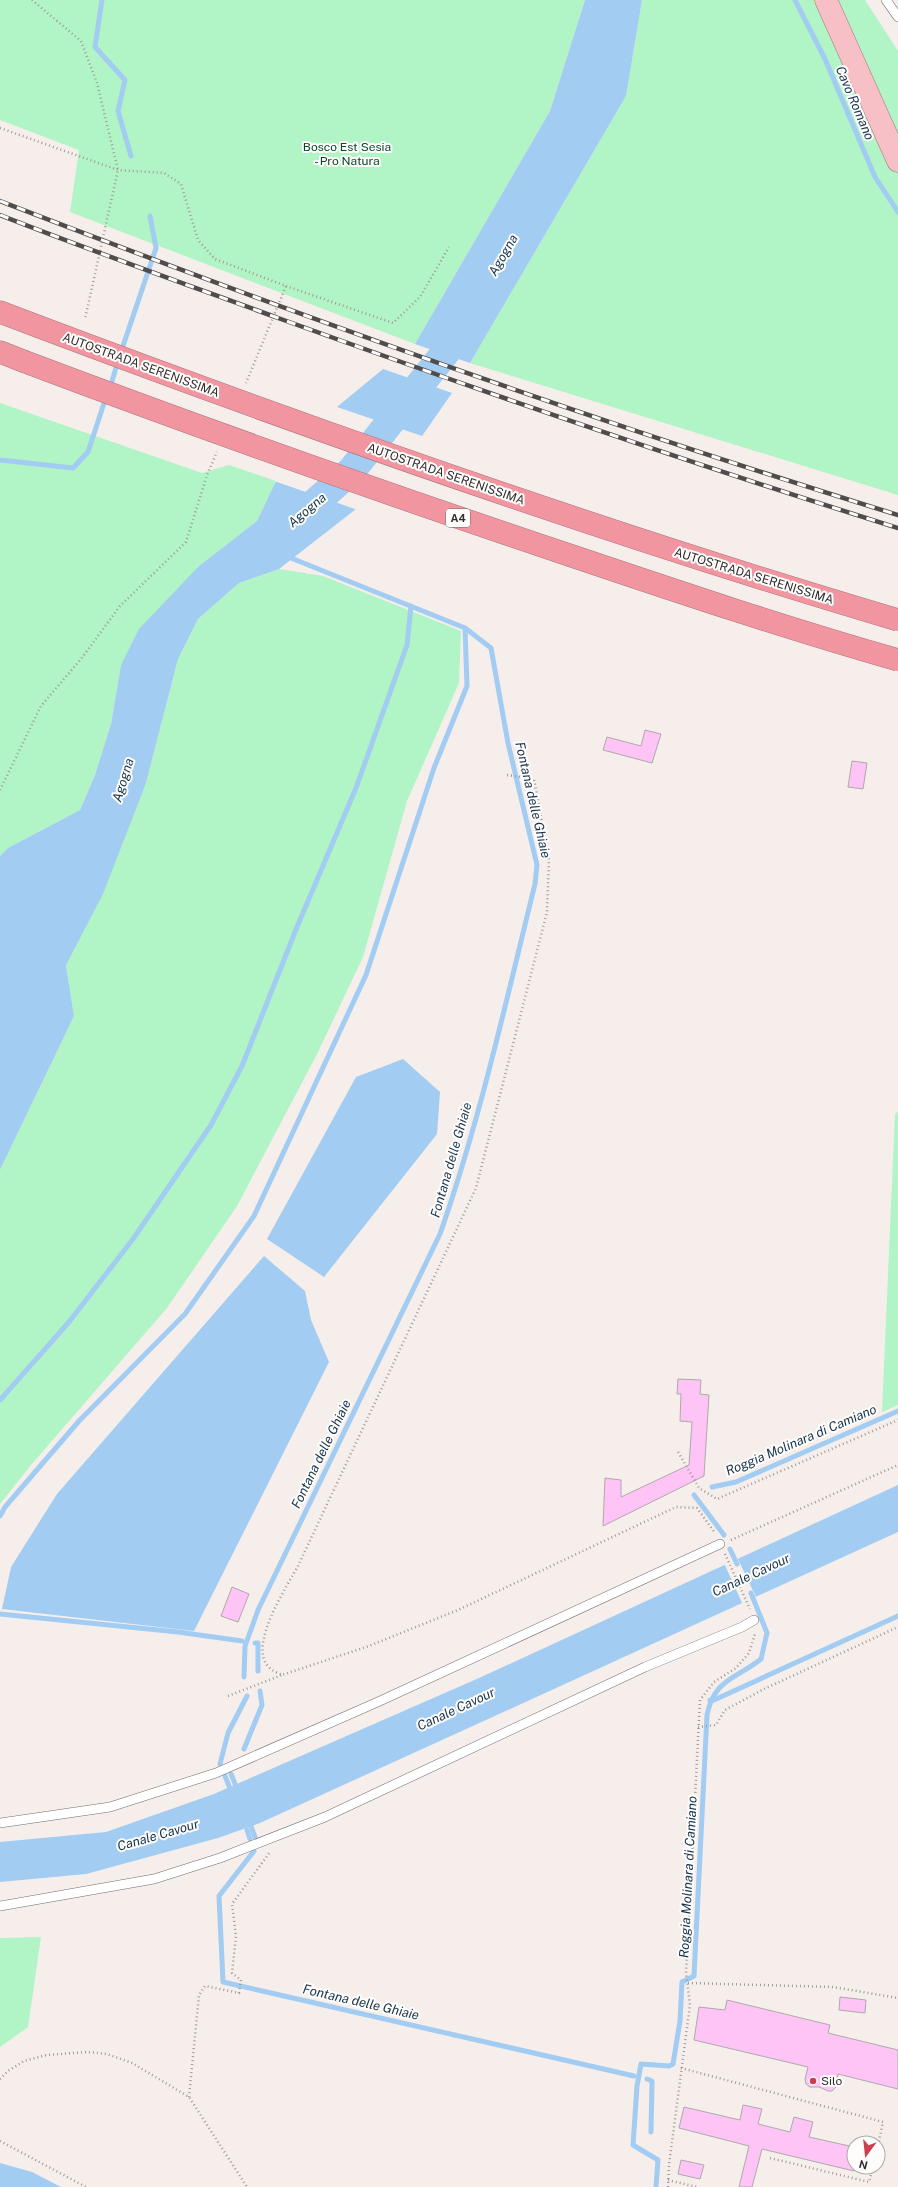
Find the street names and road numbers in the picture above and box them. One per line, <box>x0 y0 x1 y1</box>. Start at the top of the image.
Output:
street label: AUTOSTRADA SERENISSIMA <box>61 330 222 400</box>
street label: AUTOSTRADA SERENISSIMA <box>365 440 527 508</box>
road number: A4 <box>446 509 470 527</box>
street label: AUTOSTRADA SERENISSIMA <box>673 545 836 607</box>

